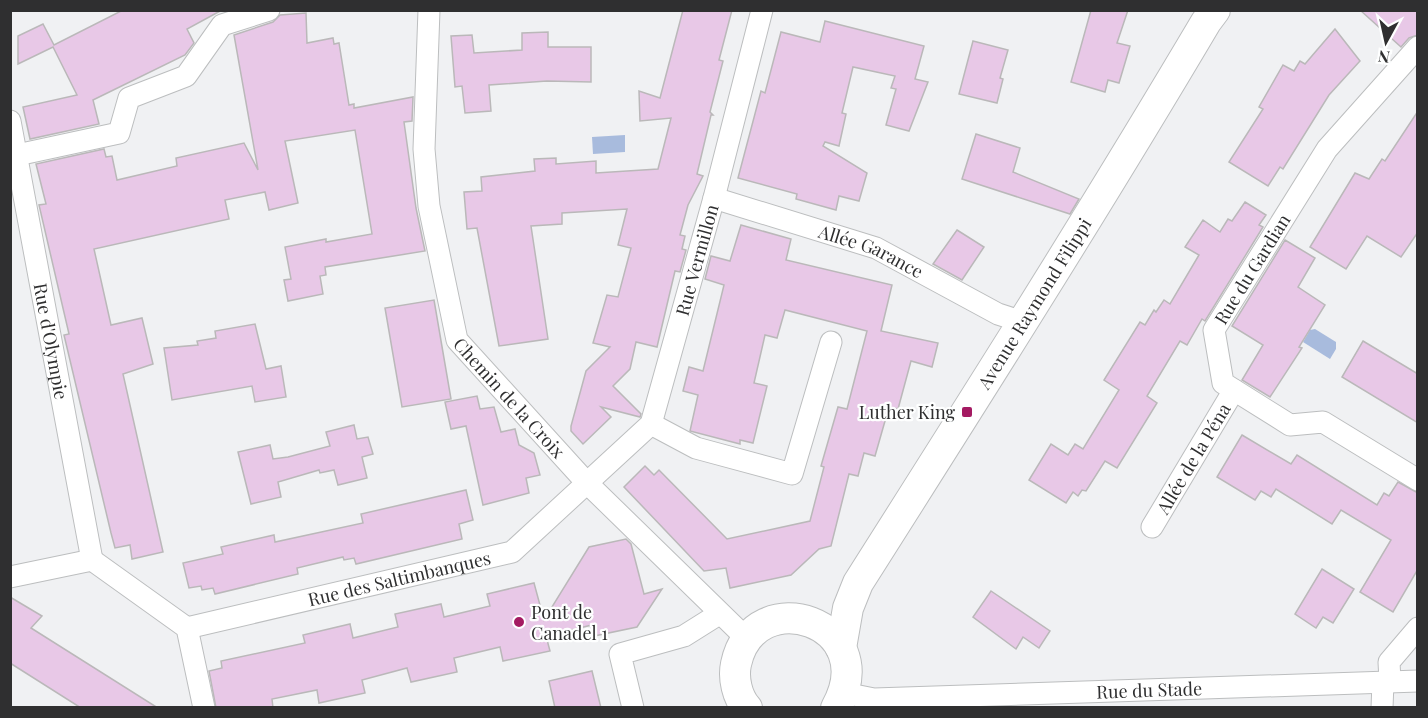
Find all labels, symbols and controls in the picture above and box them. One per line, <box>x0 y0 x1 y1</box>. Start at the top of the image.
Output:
north arrow <box>1356 12 1416 72</box>
text: N <box>1376 46 1391 69</box>
street label: Rue Vermillon <box>670 201 724 318</box>
street label: Rue du Gardian <box>1209 209 1296 329</box>
street label: Avenue Raymond Filippi <box>971 213 1097 394</box>
street label: Allée Garance <box>815 219 928 283</box>
street label: Rue d'Olympie <box>29 281 74 401</box>
street label: Chemin de la Croix <box>448 332 571 464</box>
street label: Allée de la Péna <box>1150 398 1236 519</box>
place label: Luther King <box>859 400 955 424</box>
marker: Luther King <box>960 405 974 419</box>
street label: Rue des Saltimbanques <box>306 545 493 611</box>
place label: Pont de Canadel 1 <box>531 600 608 645</box>
marker: Pont de Canadel 1 <box>512 615 526 629</box>
street label: Rue du Stade <box>1096 676 1203 704</box>

